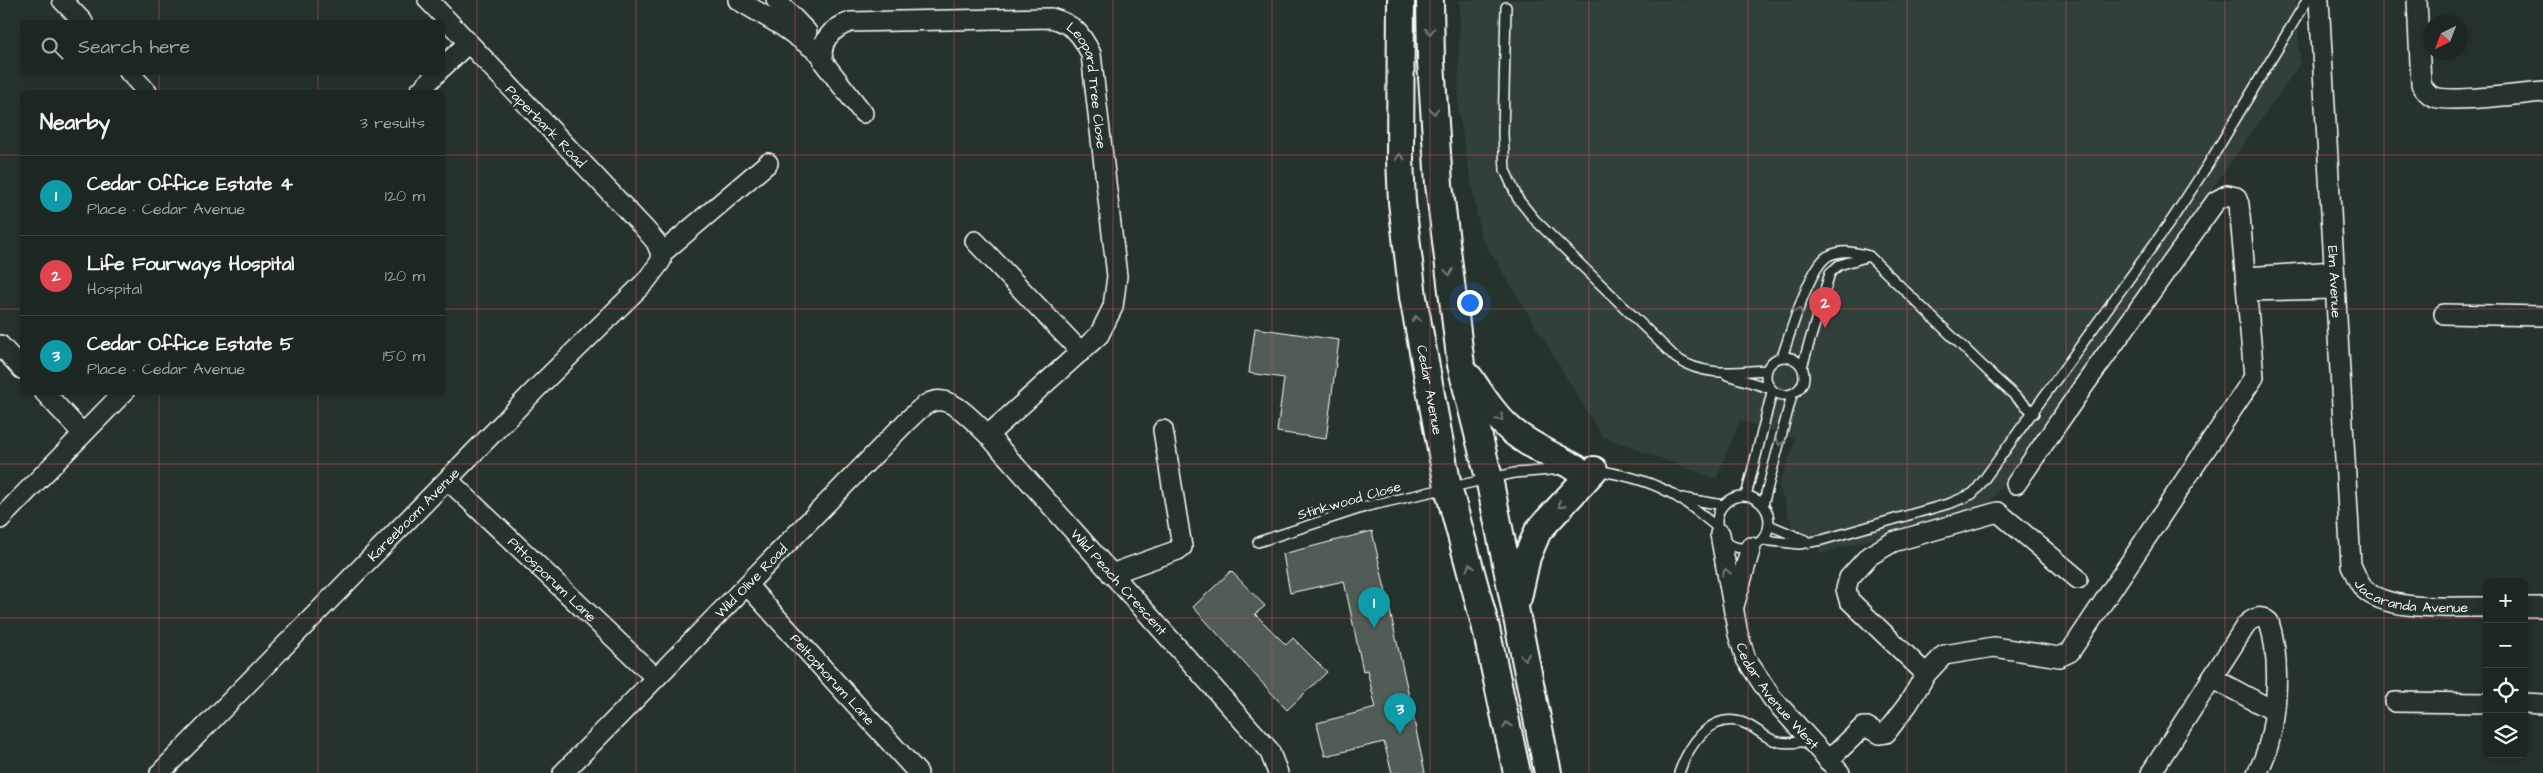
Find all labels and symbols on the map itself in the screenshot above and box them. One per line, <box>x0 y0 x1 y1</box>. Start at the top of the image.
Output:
north arrow <box>2423 15 2468 60</box>
street label: Leopard Tree Close <box>1062 18 1111 150</box>
one-way arrow <box>1425 27 1436 35</box>
street label: Paperbark Road <box>500 81 590 173</box>
one-way arrow <box>1428 107 1439 115</box>
one-way arrow <box>1395 153 1405 161</box>
street label: Elm Avenue <box>2322 245 2346 319</box>
one-way arrow <box>1443 269 1454 277</box>
pin: 2 <box>1809 287 1841 328</box>
your location <box>1457 290 1483 316</box>
one-way arrow <box>1793 307 1803 316</box>
one-way arrow <box>1411 315 1422 323</box>
street label: Cedar Avenue <box>1411 344 1447 437</box>
one-way arrow <box>1494 413 1503 422</box>
one-way arrow <box>1775 437 1785 445</box>
street label: Kareeboom Avenue <box>363 463 465 566</box>
street label: Stinkwood Close <box>1295 477 1404 525</box>
one-way arrow <box>1558 499 1567 508</box>
street label: Wild Peach Crescent <box>1065 525 1171 640</box>
street label: Pittosporum Lane <box>503 533 601 627</box>
street label: Wild Olive Road <box>711 540 793 623</box>
one-way arrow <box>1465 564 1475 572</box>
one-way arrow <box>1721 568 1731 576</box>
street label: Jacaranda Avenue <box>2349 576 2469 618</box>
pin: 1 <box>1358 587 1390 628</box>
street label: Peltophorum Lane <box>785 630 879 730</box>
street label: Cedar Avenue West <box>1730 640 1823 755</box>
one-way arrow <box>1519 652 1530 661</box>
pin: 3 <box>1384 693 1416 734</box>
one-way arrow <box>1502 721 1512 730</box>

